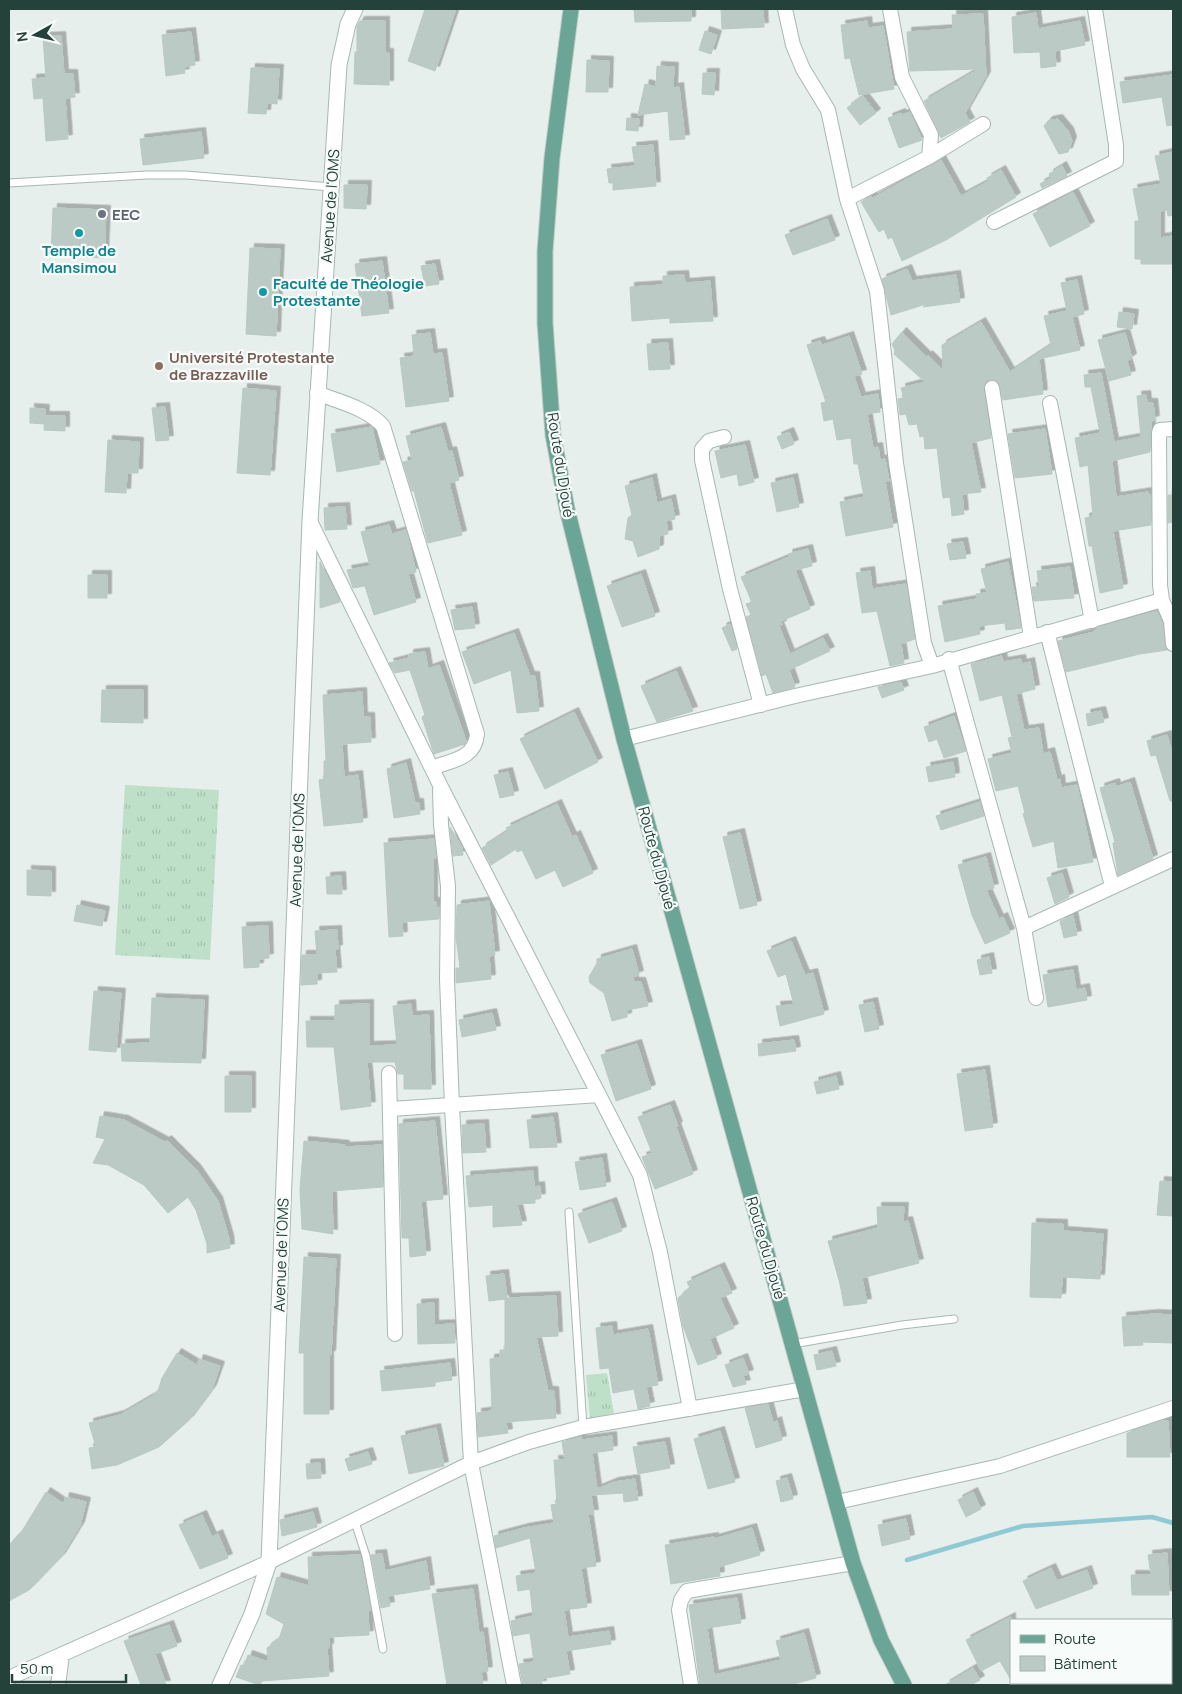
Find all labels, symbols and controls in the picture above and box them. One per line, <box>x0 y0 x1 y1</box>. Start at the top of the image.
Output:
north arrow <box>10 10 60 60</box>
text: N <box>12 31 32 43</box>
street label: Avenue de l'OMS <box>316 148 344 264</box>
place label: EEC <box>112 204 140 225</box>
marker: EEC <box>96 208 108 220</box>
marker: Temple de Mansimou <box>73 227 85 239</box>
place label: Temple de Mansimou <box>41 240 117 278</box>
place label: Faculté de Théologie Protestante <box>273 273 424 311</box>
marker: Faculté de Théologie Protestante <box>257 286 269 298</box>
place label: Université Protestante de Brazzaville <box>169 347 335 385</box>
marker: Université Protestante de Brazzaville <box>153 360 165 372</box>
street label: Route du Djoué <box>542 411 580 519</box>
street label: Avenue de l'OMS <box>285 793 309 907</box>
street label: Route du Djoué <box>633 804 681 912</box>
street label: Route du Djoué <box>741 1194 791 1302</box>
street label: Avenue de l'OMS <box>269 1198 293 1312</box>
legend <box>1010 1619 1172 1684</box>
text: Route <box>1054 1628 1096 1649</box>
scale bar <box>12 1652 126 1684</box>
text: Bâtiment <box>1054 1653 1117 1674</box>
text: 50 m <box>20 1658 54 1679</box>

